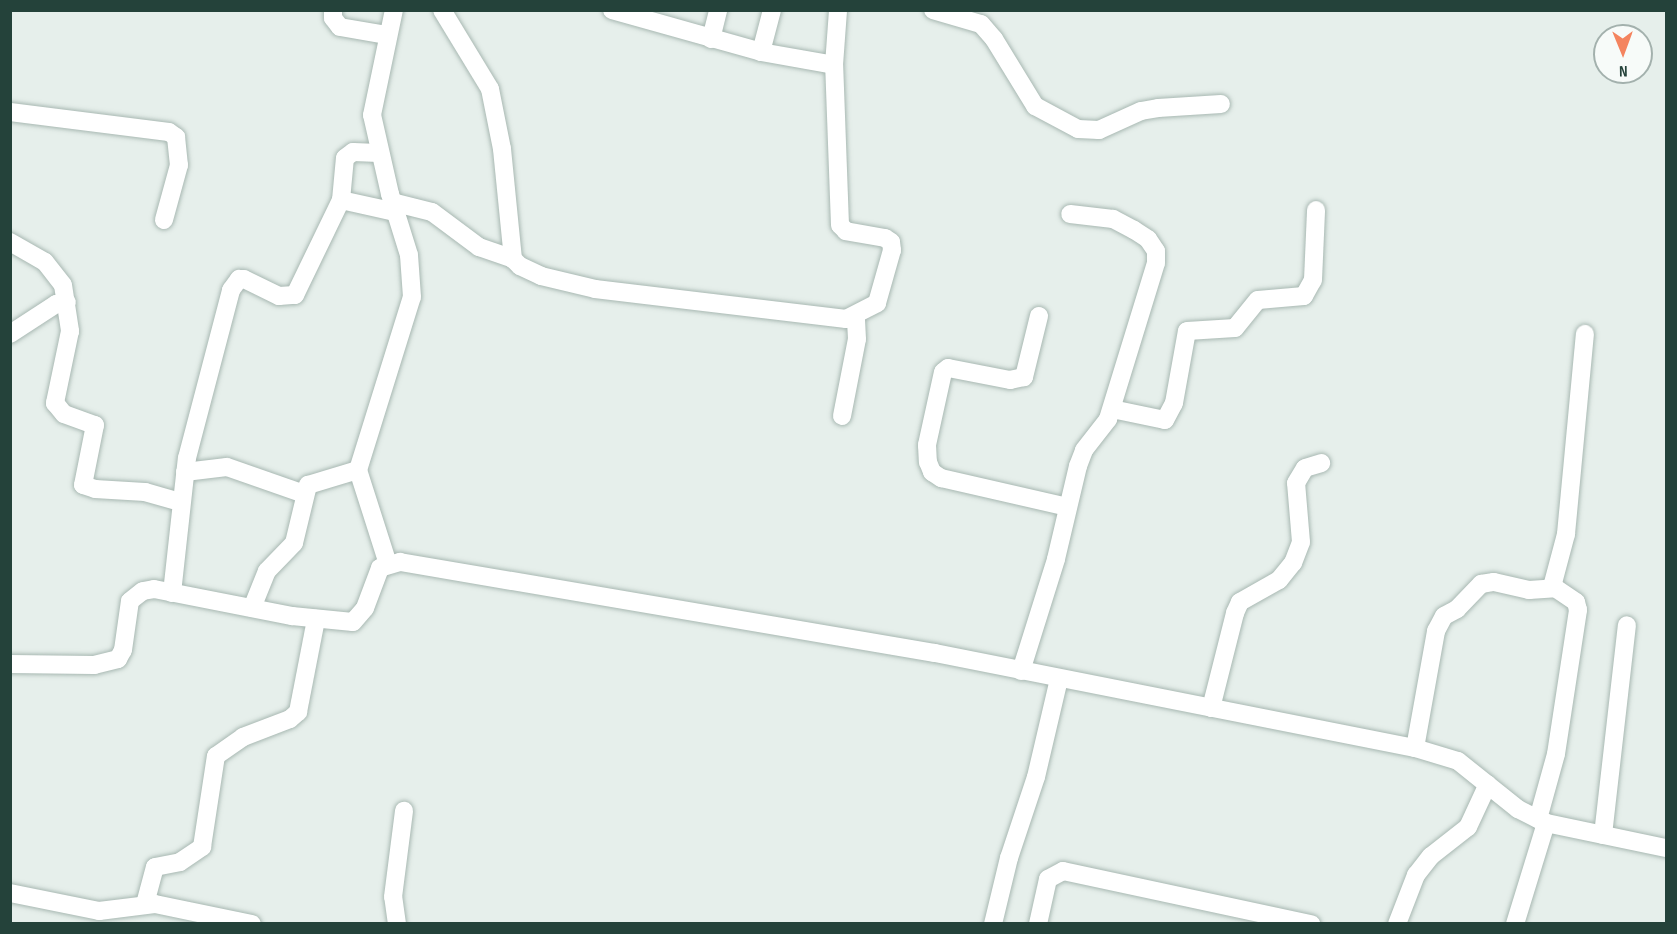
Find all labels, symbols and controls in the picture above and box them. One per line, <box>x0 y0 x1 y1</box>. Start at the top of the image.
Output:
north arrow <box>1593 24 1653 84</box>
text: N <box>1619 61 1628 80</box>

